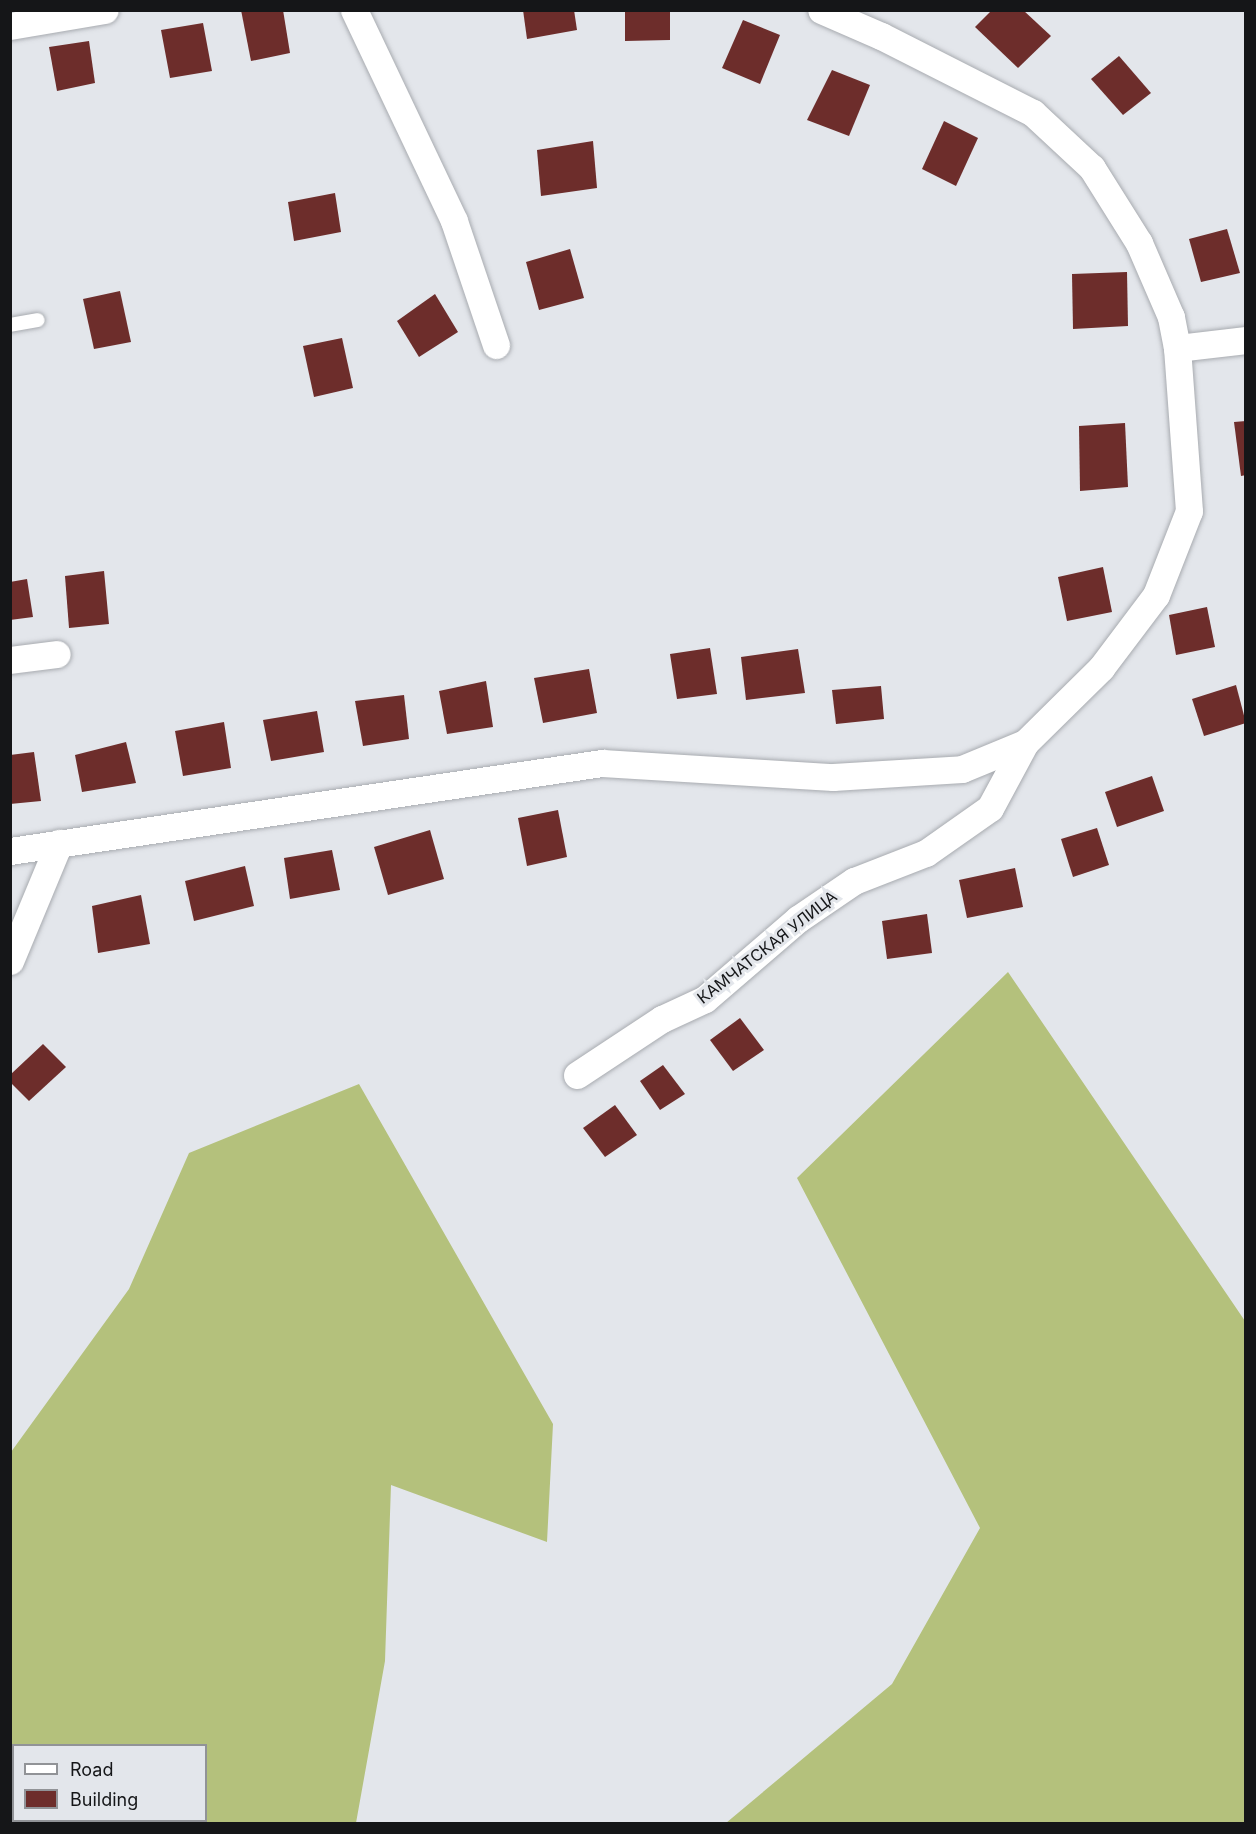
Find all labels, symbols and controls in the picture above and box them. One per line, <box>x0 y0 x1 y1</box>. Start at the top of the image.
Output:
street label: КАМЧАТСКАЯ УЛИЦА <box>693 887 841 1007</box>
legend <box>12 1744 207 1822</box>
text: Road <box>70 1759 113 1780</box>
text: Building <box>70 1789 138 1810</box>

